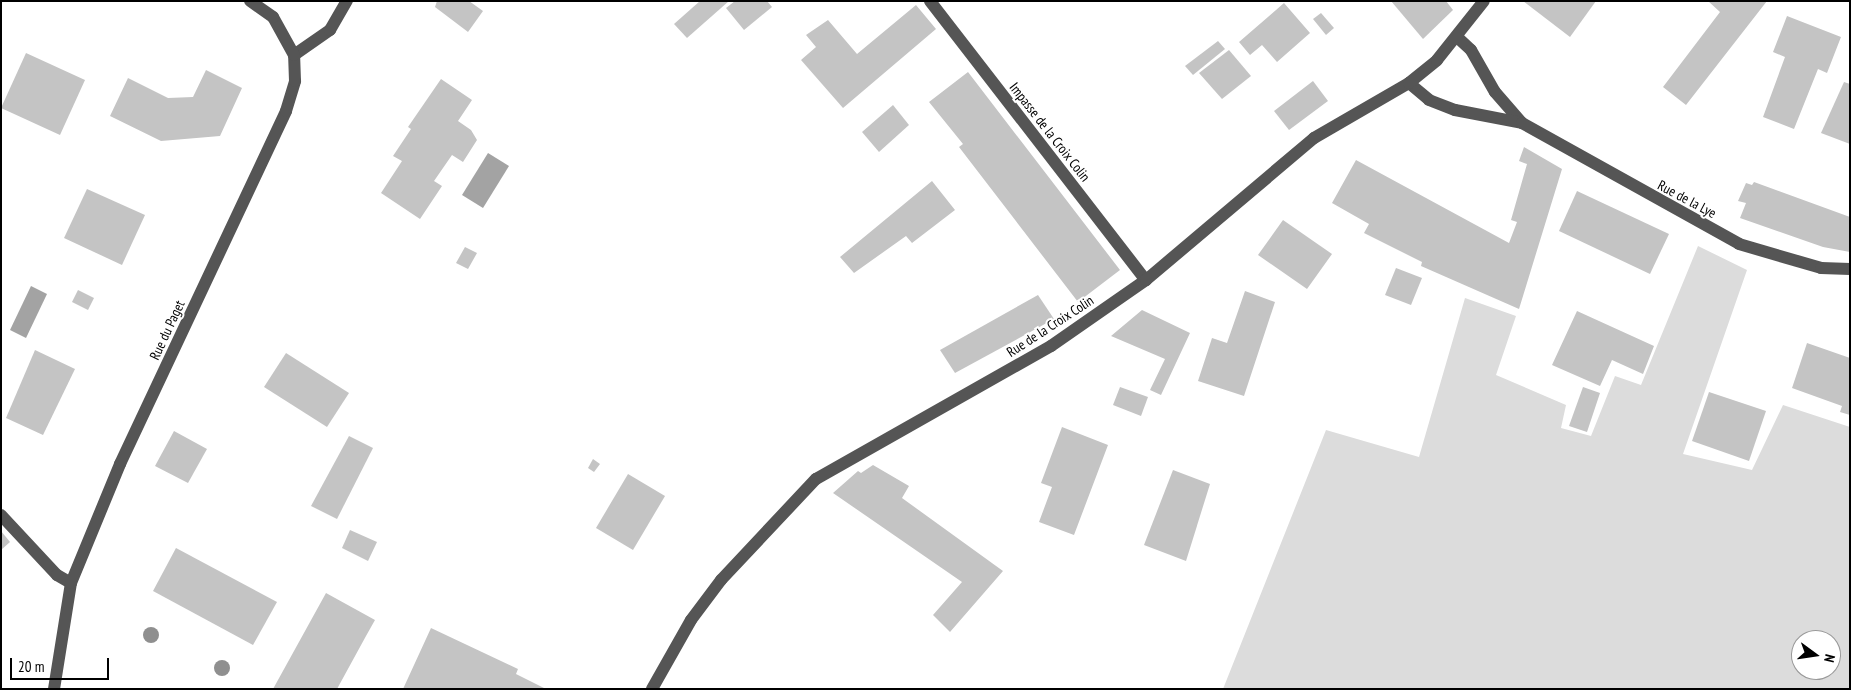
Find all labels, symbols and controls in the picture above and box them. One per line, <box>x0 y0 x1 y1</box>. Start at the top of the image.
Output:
street label: Impasse de la Croix Colin <box>1006 79 1094 185</box>
street label: Rue de la Lye <box>1655 177 1719 221</box>
street label: Rue de la Croix Colin <box>1003 292 1097 360</box>
street label: Rue du Paget <box>146 298 188 362</box>
north arrow <box>1791 630 1841 680</box>
scale bar <box>12 648 111 680</box>
text: N <box>1820 653 1839 664</box>
text: 20 m <box>18 657 44 676</box>

